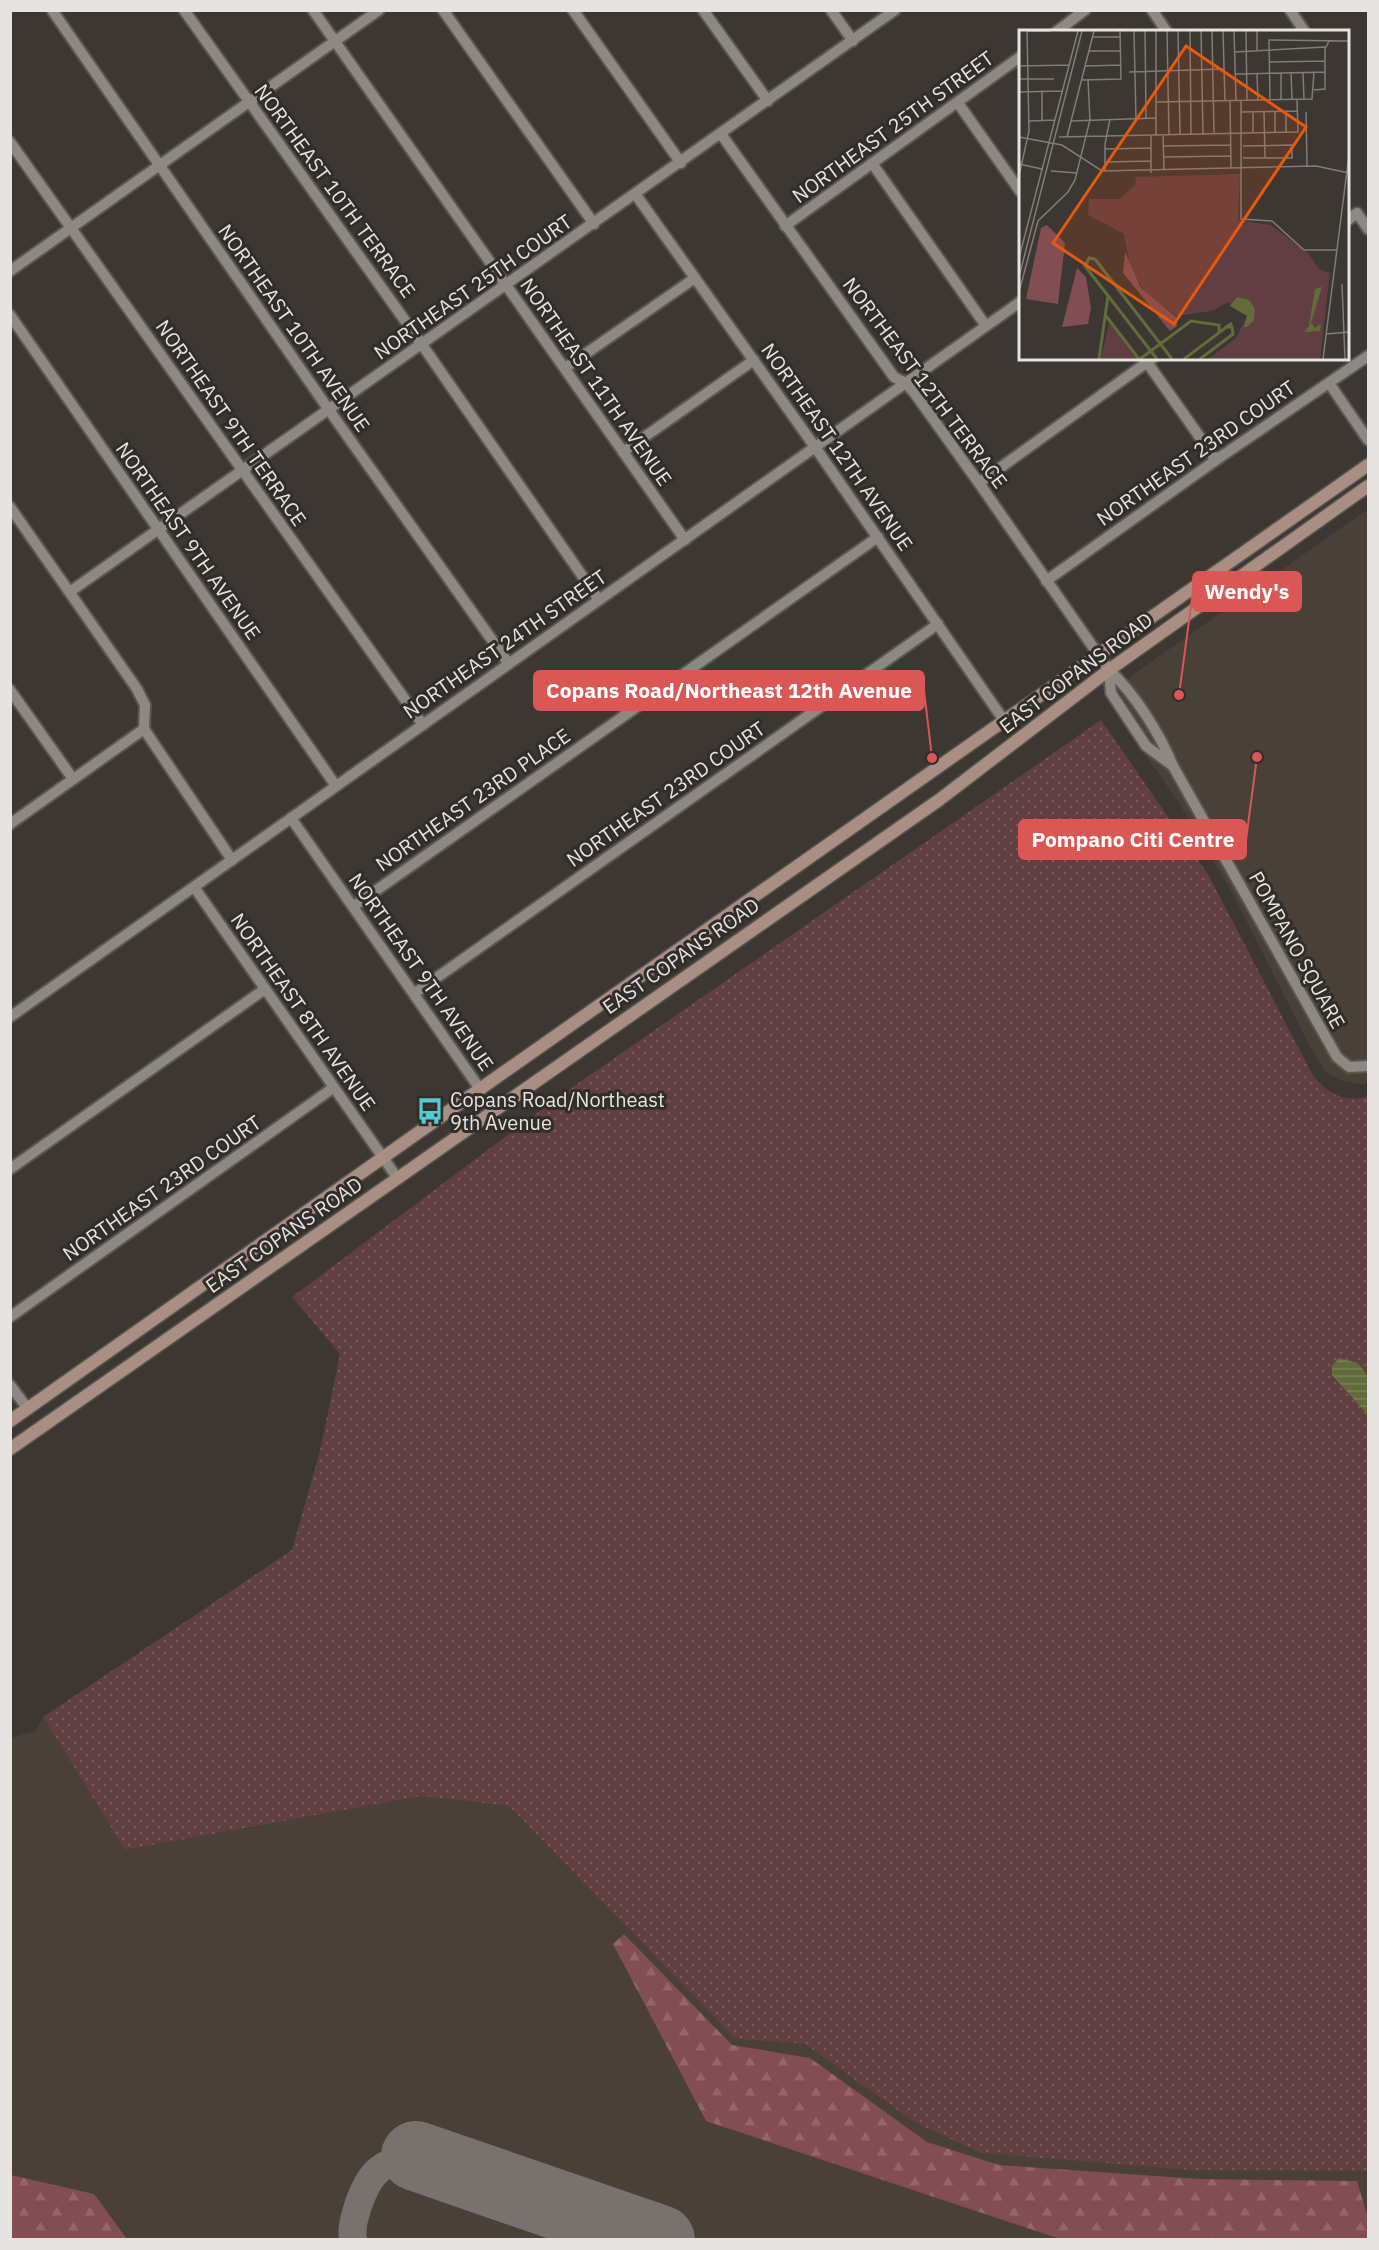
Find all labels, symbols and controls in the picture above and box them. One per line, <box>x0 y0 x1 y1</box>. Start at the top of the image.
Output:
inset map <box>1019 30 1349 360</box>
street label: NORTHEAST 25TH STREET <box>787 44 999 209</box>
street label: NORTHEAST 10TH TERRACE <box>249 78 422 303</box>
street label: NORTHEAST 25TH COURT <box>368 208 577 365</box>
street label: NORTHEAST 10TH AVENUE <box>212 219 377 437</box>
street label: NORTHEAST 12TH TERRACE <box>837 272 1014 494</box>
street label: NORTHEAST 11TH AVENUE <box>514 273 679 491</box>
street label: NORTHEAST 9TH TERRACE <box>150 314 313 531</box>
street label: NORTHEAST 12TH AVENUE <box>755 338 920 556</box>
street label: NORTHEAST 23RD COURT <box>1091 374 1300 532</box>
street label: NORTHEAST 9TH AVENUE <box>110 436 267 645</box>
street label: NORTHEAST 24TH STREET <box>397 563 612 724</box>
callout: Wendy's <box>1193 572 1301 611</box>
text: Wendy's <box>1205 577 1289 605</box>
street label: EAST COPANS ROAD <box>993 606 1158 739</box>
callout: Copans Road/Northeast 12th Avenue <box>534 671 924 710</box>
text: Copans Road/Northeast 12th Avenue <box>546 676 912 704</box>
street label: NORTHEAST 23RD COURT <box>561 715 770 873</box>
street label: NORTHEAST 23RD PLACE <box>370 722 576 877</box>
callout: Pompano Citi Centre <box>1019 820 1246 859</box>
text: Pompano Citi Centre <box>1032 825 1235 853</box>
street label: POMPANO SQUARE <box>1243 866 1352 1033</box>
street label: NORTHEAST 9TH AVENUE <box>343 867 500 1076</box>
street label: EAST COPANS ROAD <box>597 891 764 1020</box>
street label: NORTHEAST 8TH AVENUE <box>225 907 382 1116</box>
place label: Copans Road/Northeast 9th Avenue <box>450 1086 665 1136</box>
bus stop icon: Copans Road/Northeast 9th Avenue <box>415 1096 445 1126</box>
street label: NORTHEAST 23RD COURT <box>57 1109 266 1267</box>
street label: EAST COPANS ROAD <box>200 1170 367 1299</box>

